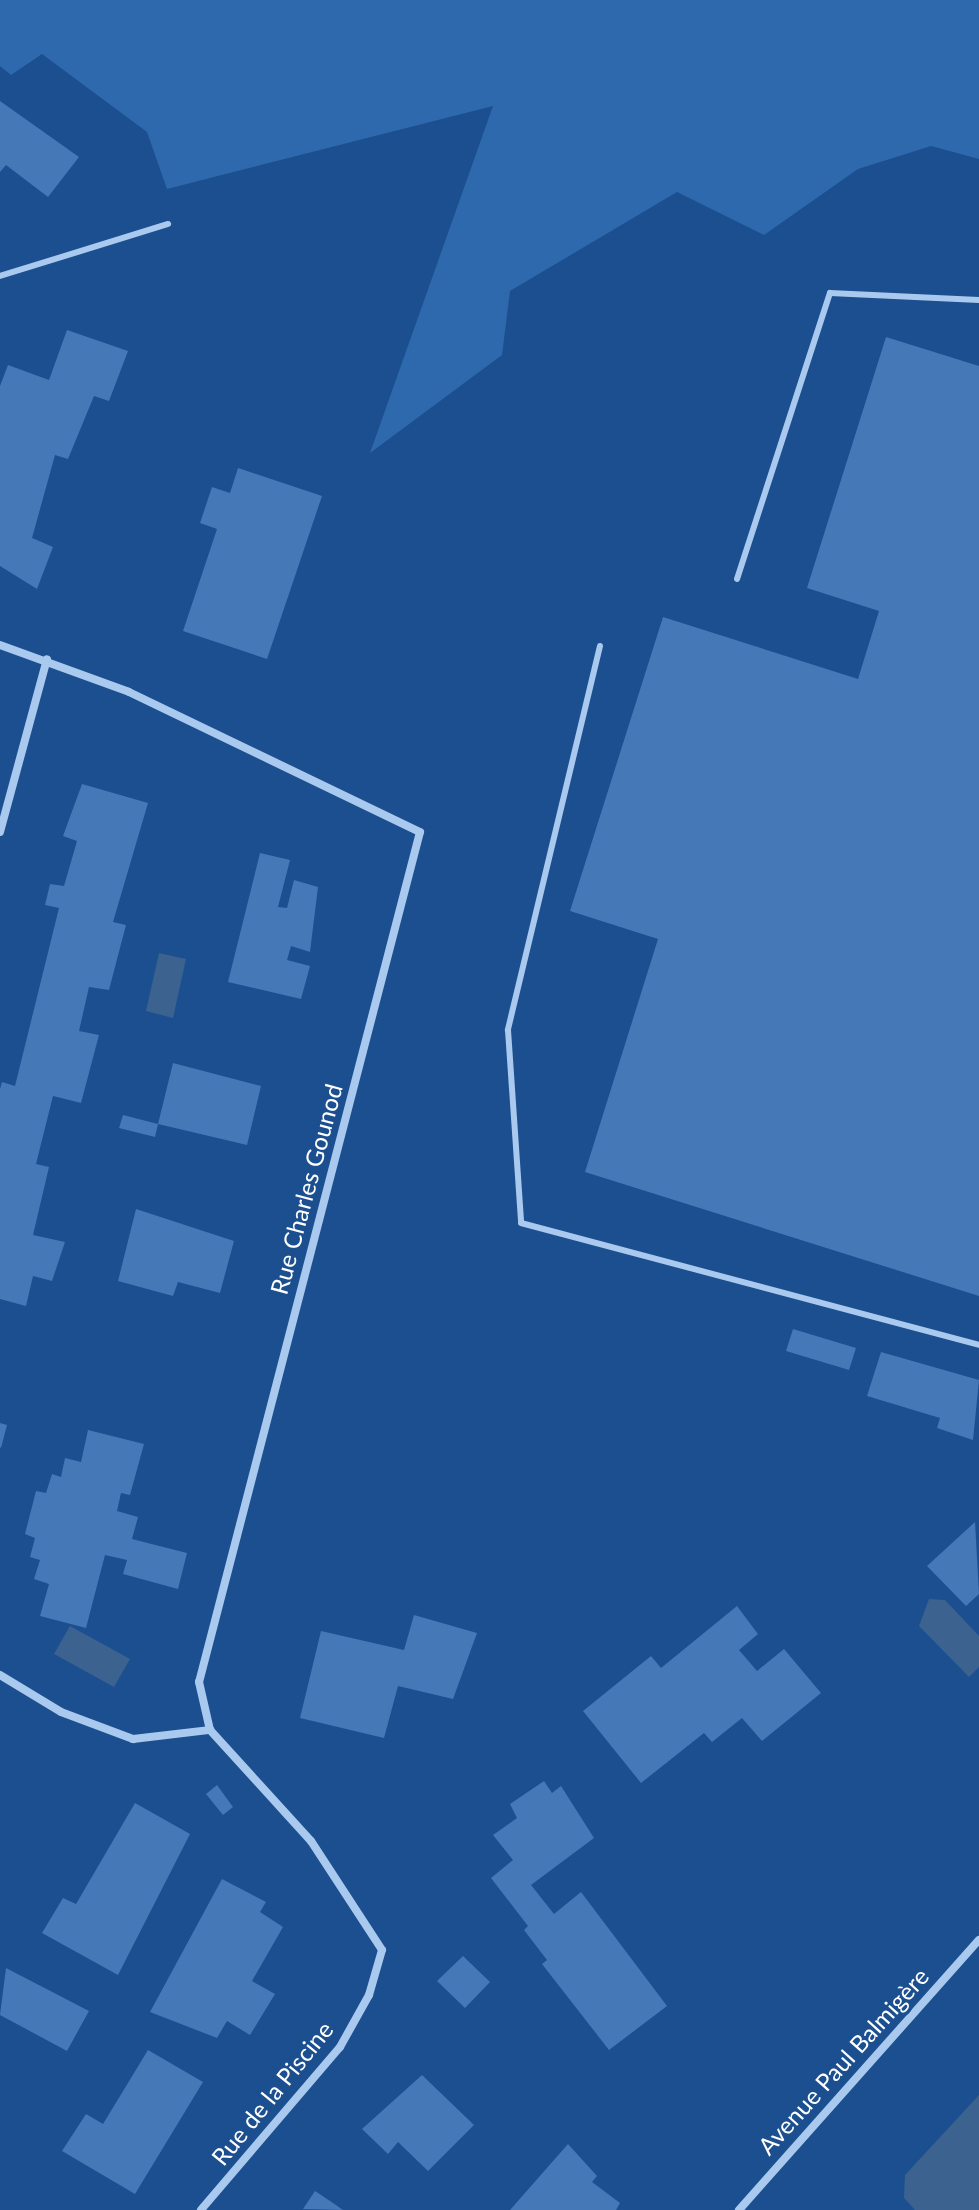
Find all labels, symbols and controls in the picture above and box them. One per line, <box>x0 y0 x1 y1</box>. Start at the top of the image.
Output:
street label: Rue Charles Gounod <box>264 1081 348 1297</box>
street label: Avenue Paul Balmigère <box>752 1962 934 2160</box>
street label: Rue de la Piscine <box>205 2015 339 2171</box>

